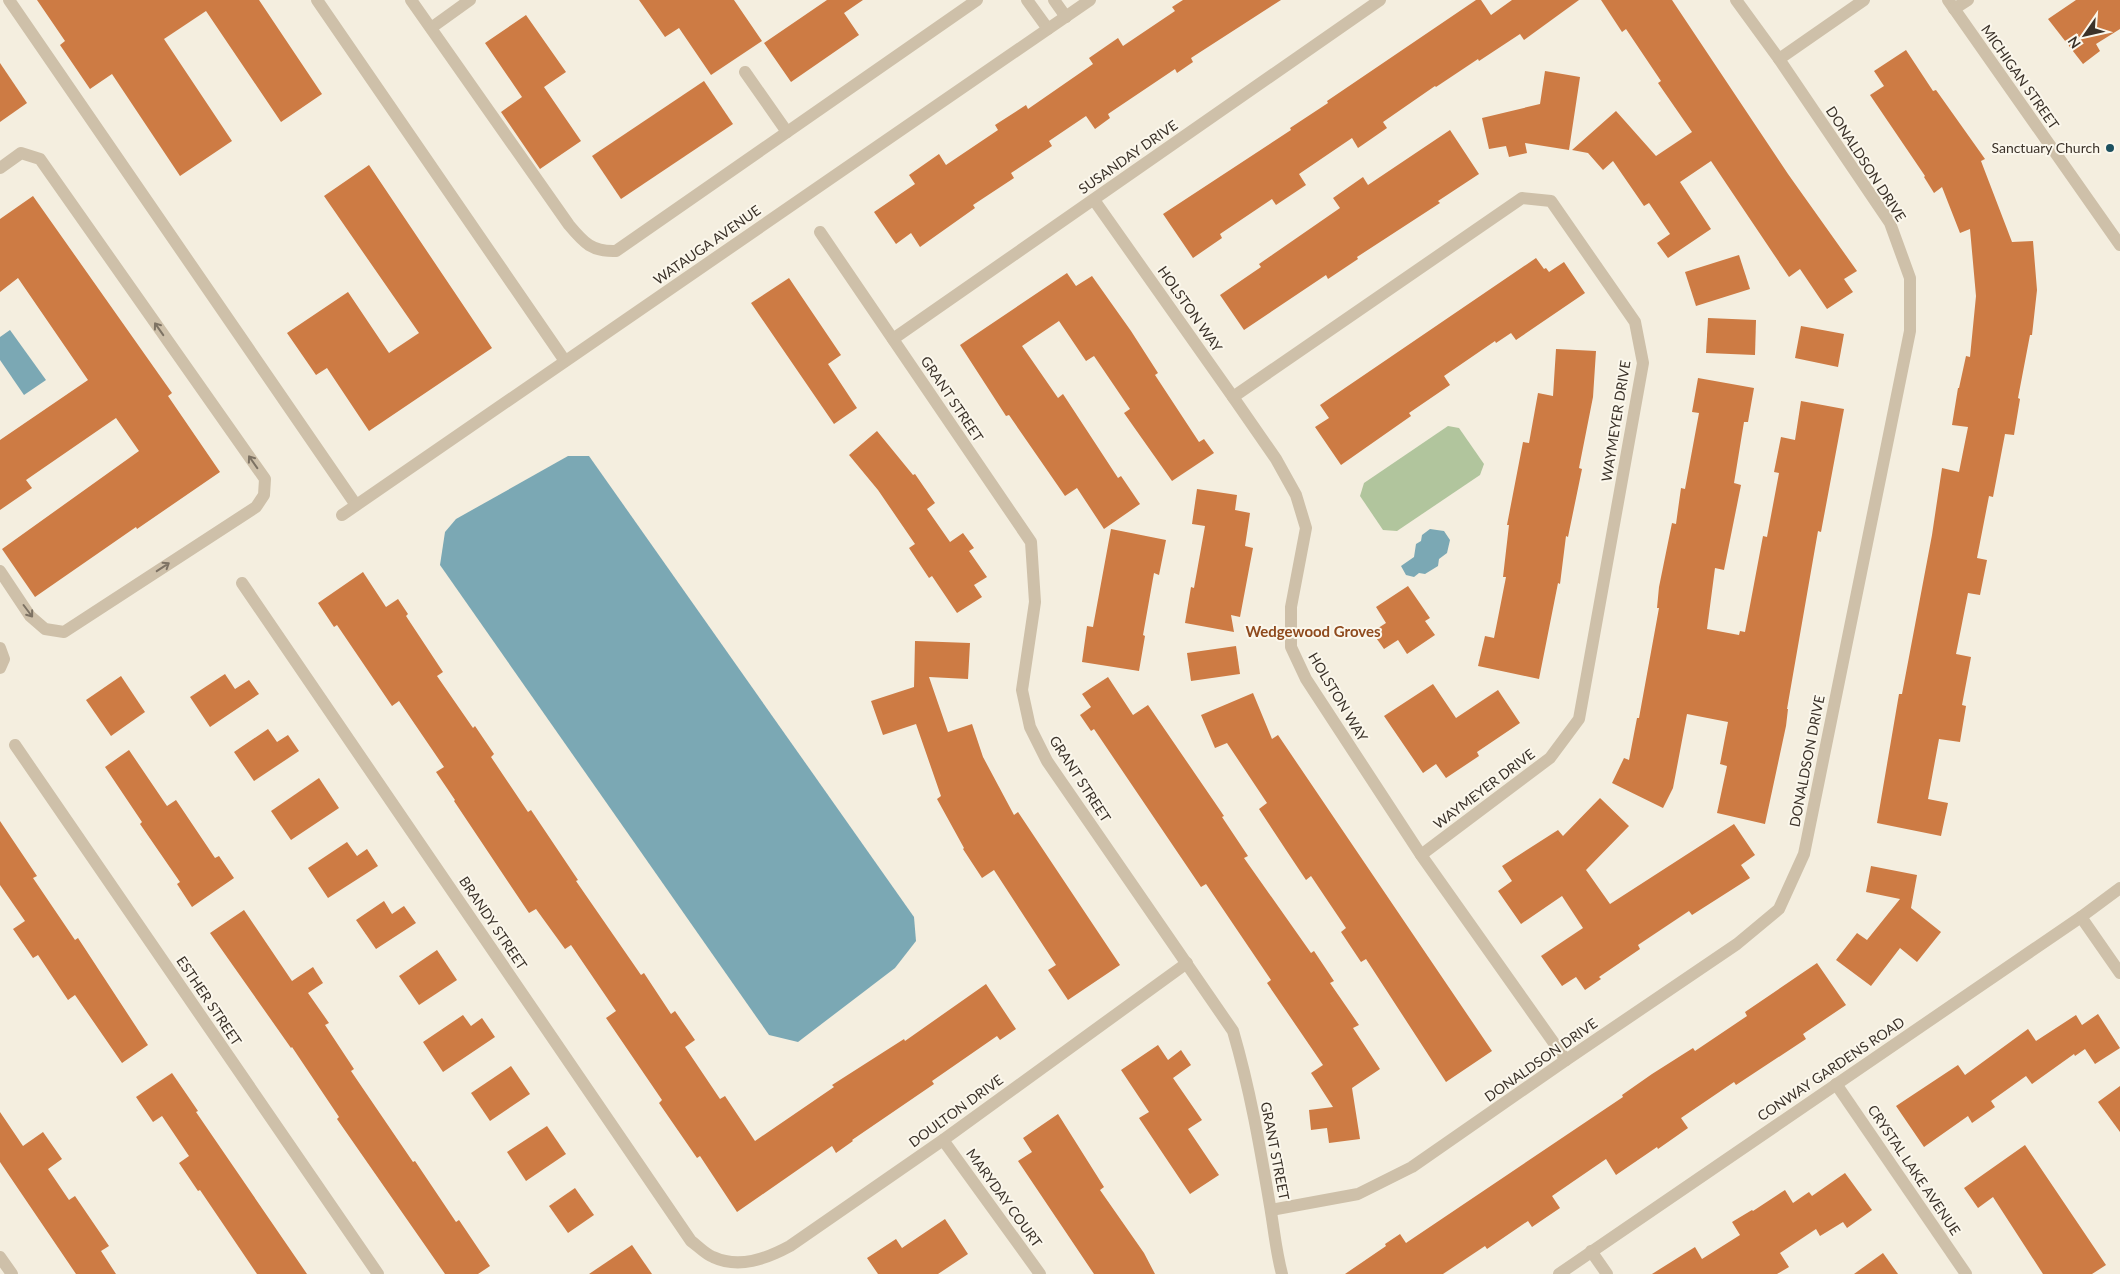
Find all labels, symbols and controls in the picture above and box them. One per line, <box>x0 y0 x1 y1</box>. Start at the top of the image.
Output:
north arrow <box>2060 10 2110 60</box>
street label: MICHIGAN STREET <box>1978 21 2063 133</box>
text: N <box>2064 33 2084 52</box>
street label: DONALDSON DRIVE <box>1823 103 1910 224</box>
street label: SUSANDAY DRIVE <box>1075 116 1181 197</box>
place label: Sanctuary Church <box>1991 139 2100 156</box>
marker: Sanctuary Church <box>2104 142 2116 154</box>
street label: WATAUGA AVENUE <box>650 201 764 288</box>
street label: HOLSTON WAY <box>1155 263 1226 355</box>
one-way arrow <box>154 322 164 336</box>
street label: GRANT STREET <box>917 353 988 445</box>
street label: WAYMEYER DRIVE <box>1598 359 1633 483</box>
one-way arrow <box>248 455 258 469</box>
one-way arrow <box>156 562 170 572</box>
one-way arrow <box>22 605 33 618</box>
district label: Wedgewood Groves <box>1245 622 1381 640</box>
street label: HOLSTON WAY <box>1305 649 1372 745</box>
street label: DONALDSON DRIVE <box>1785 694 1828 828</box>
street label: GRANT STREET <box>1046 732 1115 826</box>
street label: WAYMEYER DRIVE <box>1430 745 1538 832</box>
street label: BRANDY STREET <box>456 873 531 973</box>
street label: ESTHER STREET <box>173 953 246 1049</box>
street label: CONWAY GARDENS ROAD <box>1754 1013 1908 1124</box>
street label: DONALDSON DRIVE <box>1481 1014 1600 1105</box>
street label: DOULTON DRIVE <box>905 1071 1006 1150</box>
street label: GRANT STREET <box>1258 1100 1293 1202</box>
street label: CRYSTAL LAKE AVENUE <box>1864 1101 1964 1238</box>
street label: MARYDAY COURT <box>963 1145 1046 1251</box>

